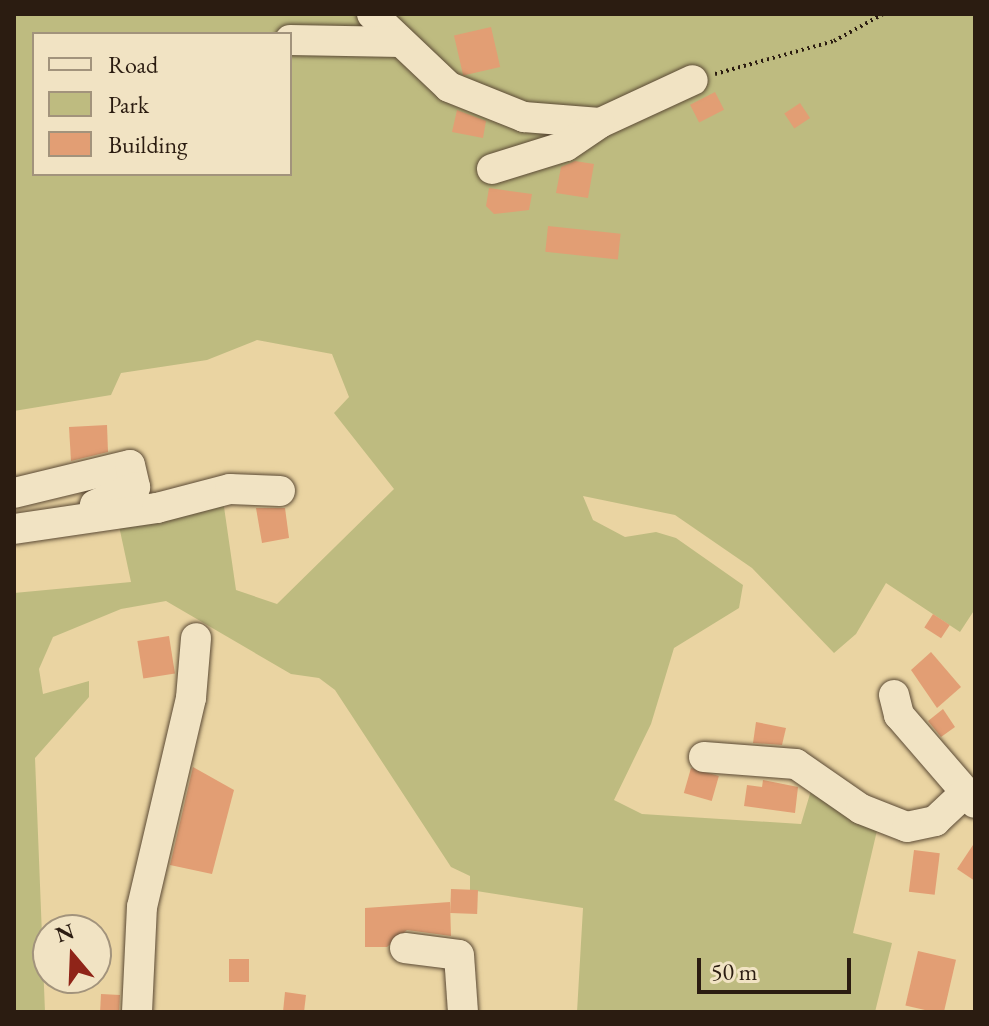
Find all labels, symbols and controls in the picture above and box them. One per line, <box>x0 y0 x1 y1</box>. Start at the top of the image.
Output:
legend <box>32 32 292 176</box>
text: Road <box>108 49 158 80</box>
text: Park <box>108 89 149 120</box>
text: Building <box>108 129 188 160</box>
north arrow <box>32 914 112 994</box>
text: N <box>52 916 78 949</box>
scale bar <box>701 942 855 992</box>
text: 50 m <box>711 956 758 987</box>

